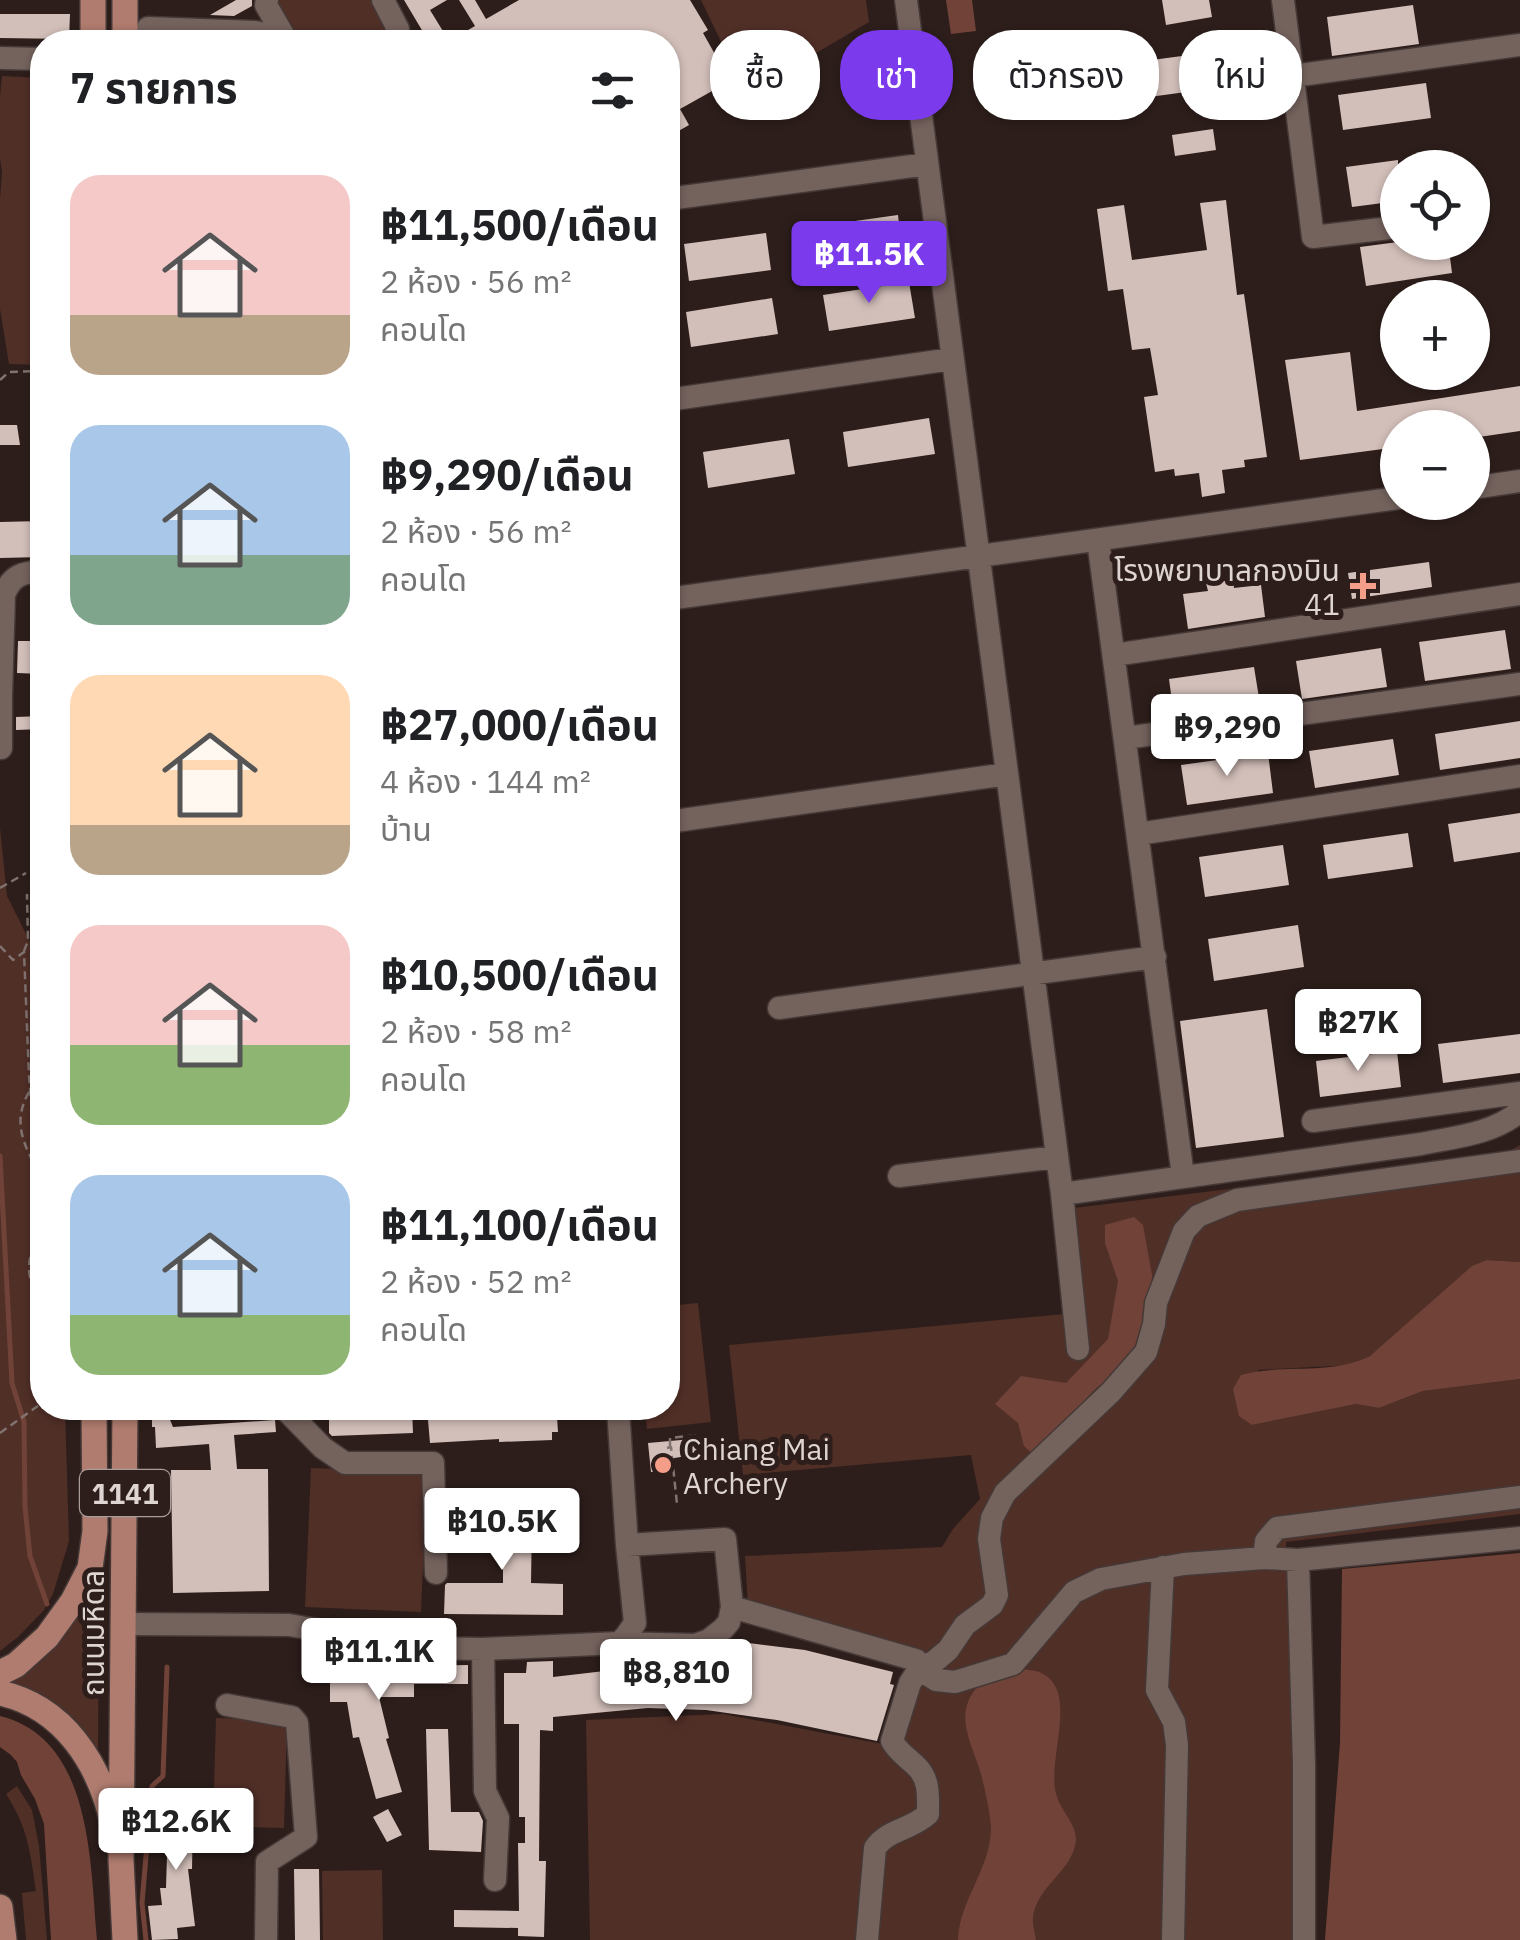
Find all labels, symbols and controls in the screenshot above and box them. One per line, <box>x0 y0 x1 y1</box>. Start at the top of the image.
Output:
chip: ซื้อ <box>710 30 820 120</box>
chip: เช่า <box>840 30 953 120</box>
chip: ตัวกรอง <box>973 30 1159 120</box>
chip: ใหม่ <box>1179 30 1302 120</box>
text: 7 รายการ <box>70 60 238 115</box>
icon: filters <box>585 63 640 118</box>
map controls <box>1380 150 1490 520</box>
button: locate <box>1380 150 1490 260</box>
text: ฿11,500/เดือน <box>380 197 659 252</box>
icon: home <box>150 215 270 335</box>
pin: ฿11.5K <box>788 221 950 306</box>
text: ฿11.5K <box>813 232 925 274</box>
text: 2 ห้อง · 56 m² <box>380 260 572 302</box>
button: + <box>1380 280 1490 390</box>
text: คอนโด <box>380 308 467 350</box>
button: − <box>1380 410 1490 520</box>
text: ฿9,290/เดือน <box>380 447 634 502</box>
icon: home <box>150 465 270 585</box>
text: 2 ห้อง · 56 m² <box>380 510 572 552</box>
place label: โรงพยาบาลกองบิน 41 <box>1114 550 1340 623</box>
text: คอนโด <box>380 558 467 600</box>
marker: โรงพยาบาลกองบิน 41 <box>1350 573 1376 599</box>
pin: ฿9,290 <box>1146 694 1308 779</box>
text: ฿27,000/เดือน <box>380 697 659 752</box>
text: ฿9,290 <box>1173 705 1281 747</box>
icon: home <box>150 715 270 835</box>
text: 4 ห้อง · 144 m² <box>380 760 591 802</box>
text: บ้าน <box>380 808 432 850</box>
text: ฿10,500/เดือน <box>380 947 659 1002</box>
icon: home <box>150 965 270 1085</box>
pin: ฿27K <box>1299 989 1417 1074</box>
text: ฿27K <box>1317 1000 1399 1042</box>
text: 2 ห้อง · 58 m² <box>380 1010 572 1052</box>
text: คอนโด <box>380 1058 467 1100</box>
text: ฿11,100/เดือน <box>380 1197 659 1252</box>
icon: home <box>150 1215 270 1335</box>
text: 2 ห้อง · 52 m² <box>380 1260 572 1302</box>
text: คอนโด <box>380 1308 467 1350</box>
place label: Chiang Mai Archery <box>683 1429 830 1502</box>
marker: Chiang Mai Archery <box>652 1454 674 1476</box>
road number: 1141 <box>80 1470 170 1516</box>
pin: ฿10.5K <box>421 1488 583 1573</box>
text: ฿10.5K <box>446 1499 558 1541</box>
street label: ถนนมหิดล <box>73 1570 112 1696</box>
pin: ฿11.1K <box>298 1618 460 1703</box>
text: ฿11.1K <box>323 1629 435 1671</box>
pin: ฿8,810 <box>595 1639 757 1724</box>
text: ฿8,810 <box>622 1650 730 1692</box>
pin: ฿12.6K <box>95 1788 257 1873</box>
text: ฿12.6K <box>120 1799 232 1841</box>

